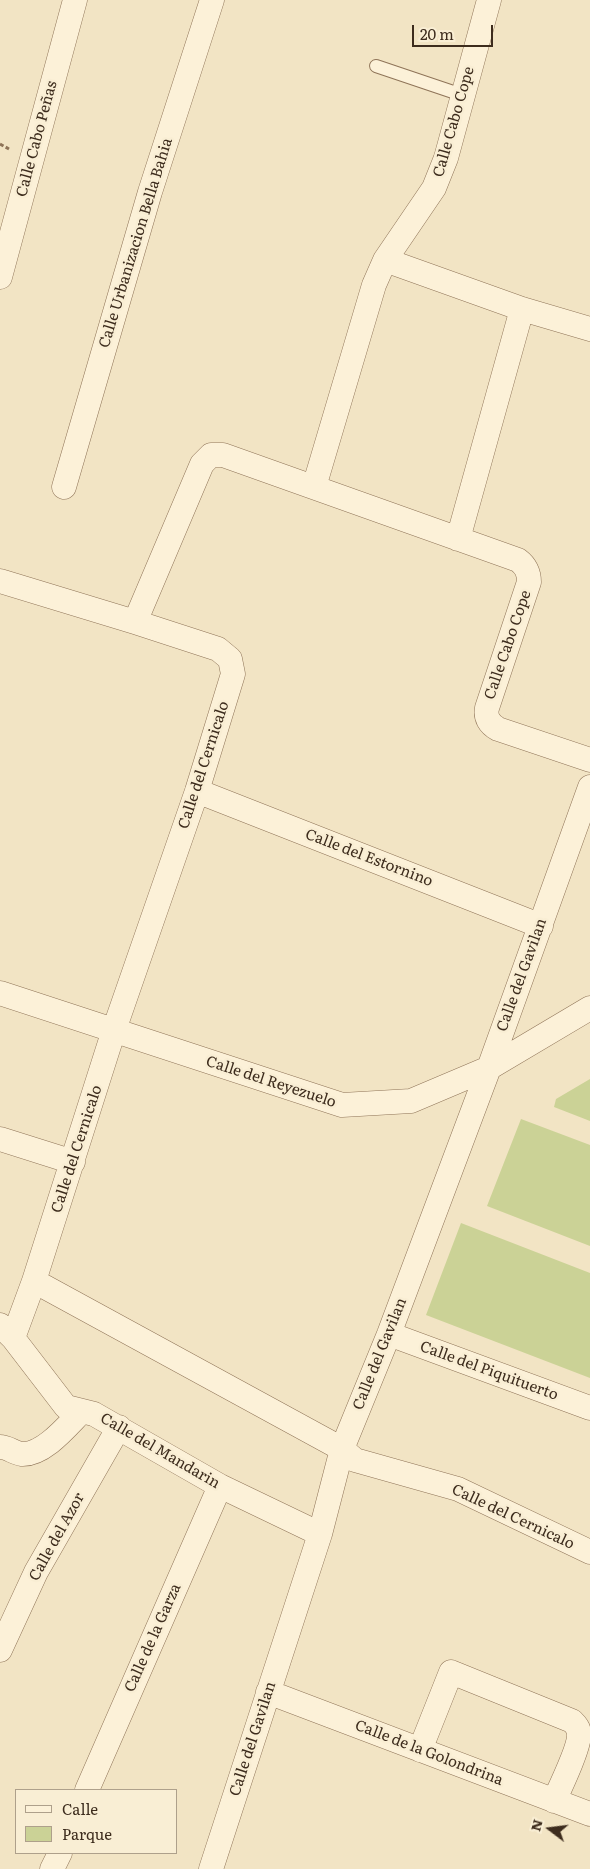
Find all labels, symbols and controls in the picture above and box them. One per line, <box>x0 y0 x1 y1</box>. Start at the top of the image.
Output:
scale bar <box>415 15 496 47</box>
text: 20 m <box>420 22 454 45</box>
street label: Calle Cabo Cope <box>430 65 478 179</box>
street label: Calle Cabo Peñas <box>13 79 61 199</box>
street label: Calle Urbanizacion Bella Bahia <box>95 136 177 350</box>
street label: Calle Cabo Cope <box>481 588 535 702</box>
street label: Calle del Cernicalo <box>175 699 233 831</box>
street label: Calle del Estornino <box>303 825 435 891</box>
street label: Calle del Gavilan <box>493 916 551 1034</box>
street label: Calle del Reyezuelo <box>204 1052 338 1112</box>
street label: Calle del Cernicalo <box>48 1083 106 1215</box>
street label: Calle del Gavilan <box>349 1295 411 1413</box>
street label: Calle del Piquituerto <box>418 1338 560 1404</box>
street label: Calle del Mandarin <box>97 1409 223 1493</box>
street label: Calle del Cernicalo <box>449 1481 577 1553</box>
street label: Calle del Azor <box>25 1490 89 1584</box>
street label: Calle de la Garza <box>121 1581 185 1695</box>
street label: Calle del Gavilan <box>226 1680 280 1798</box>
street label: Calle de la Golondrina <box>352 1716 506 1790</box>
legend <box>15 1789 178 1854</box>
text: Calle <box>62 1797 98 1820</box>
north arrow <box>525 1804 575 1854</box>
text: N <box>524 1817 547 1833</box>
text: Parque <box>62 1822 112 1845</box>

